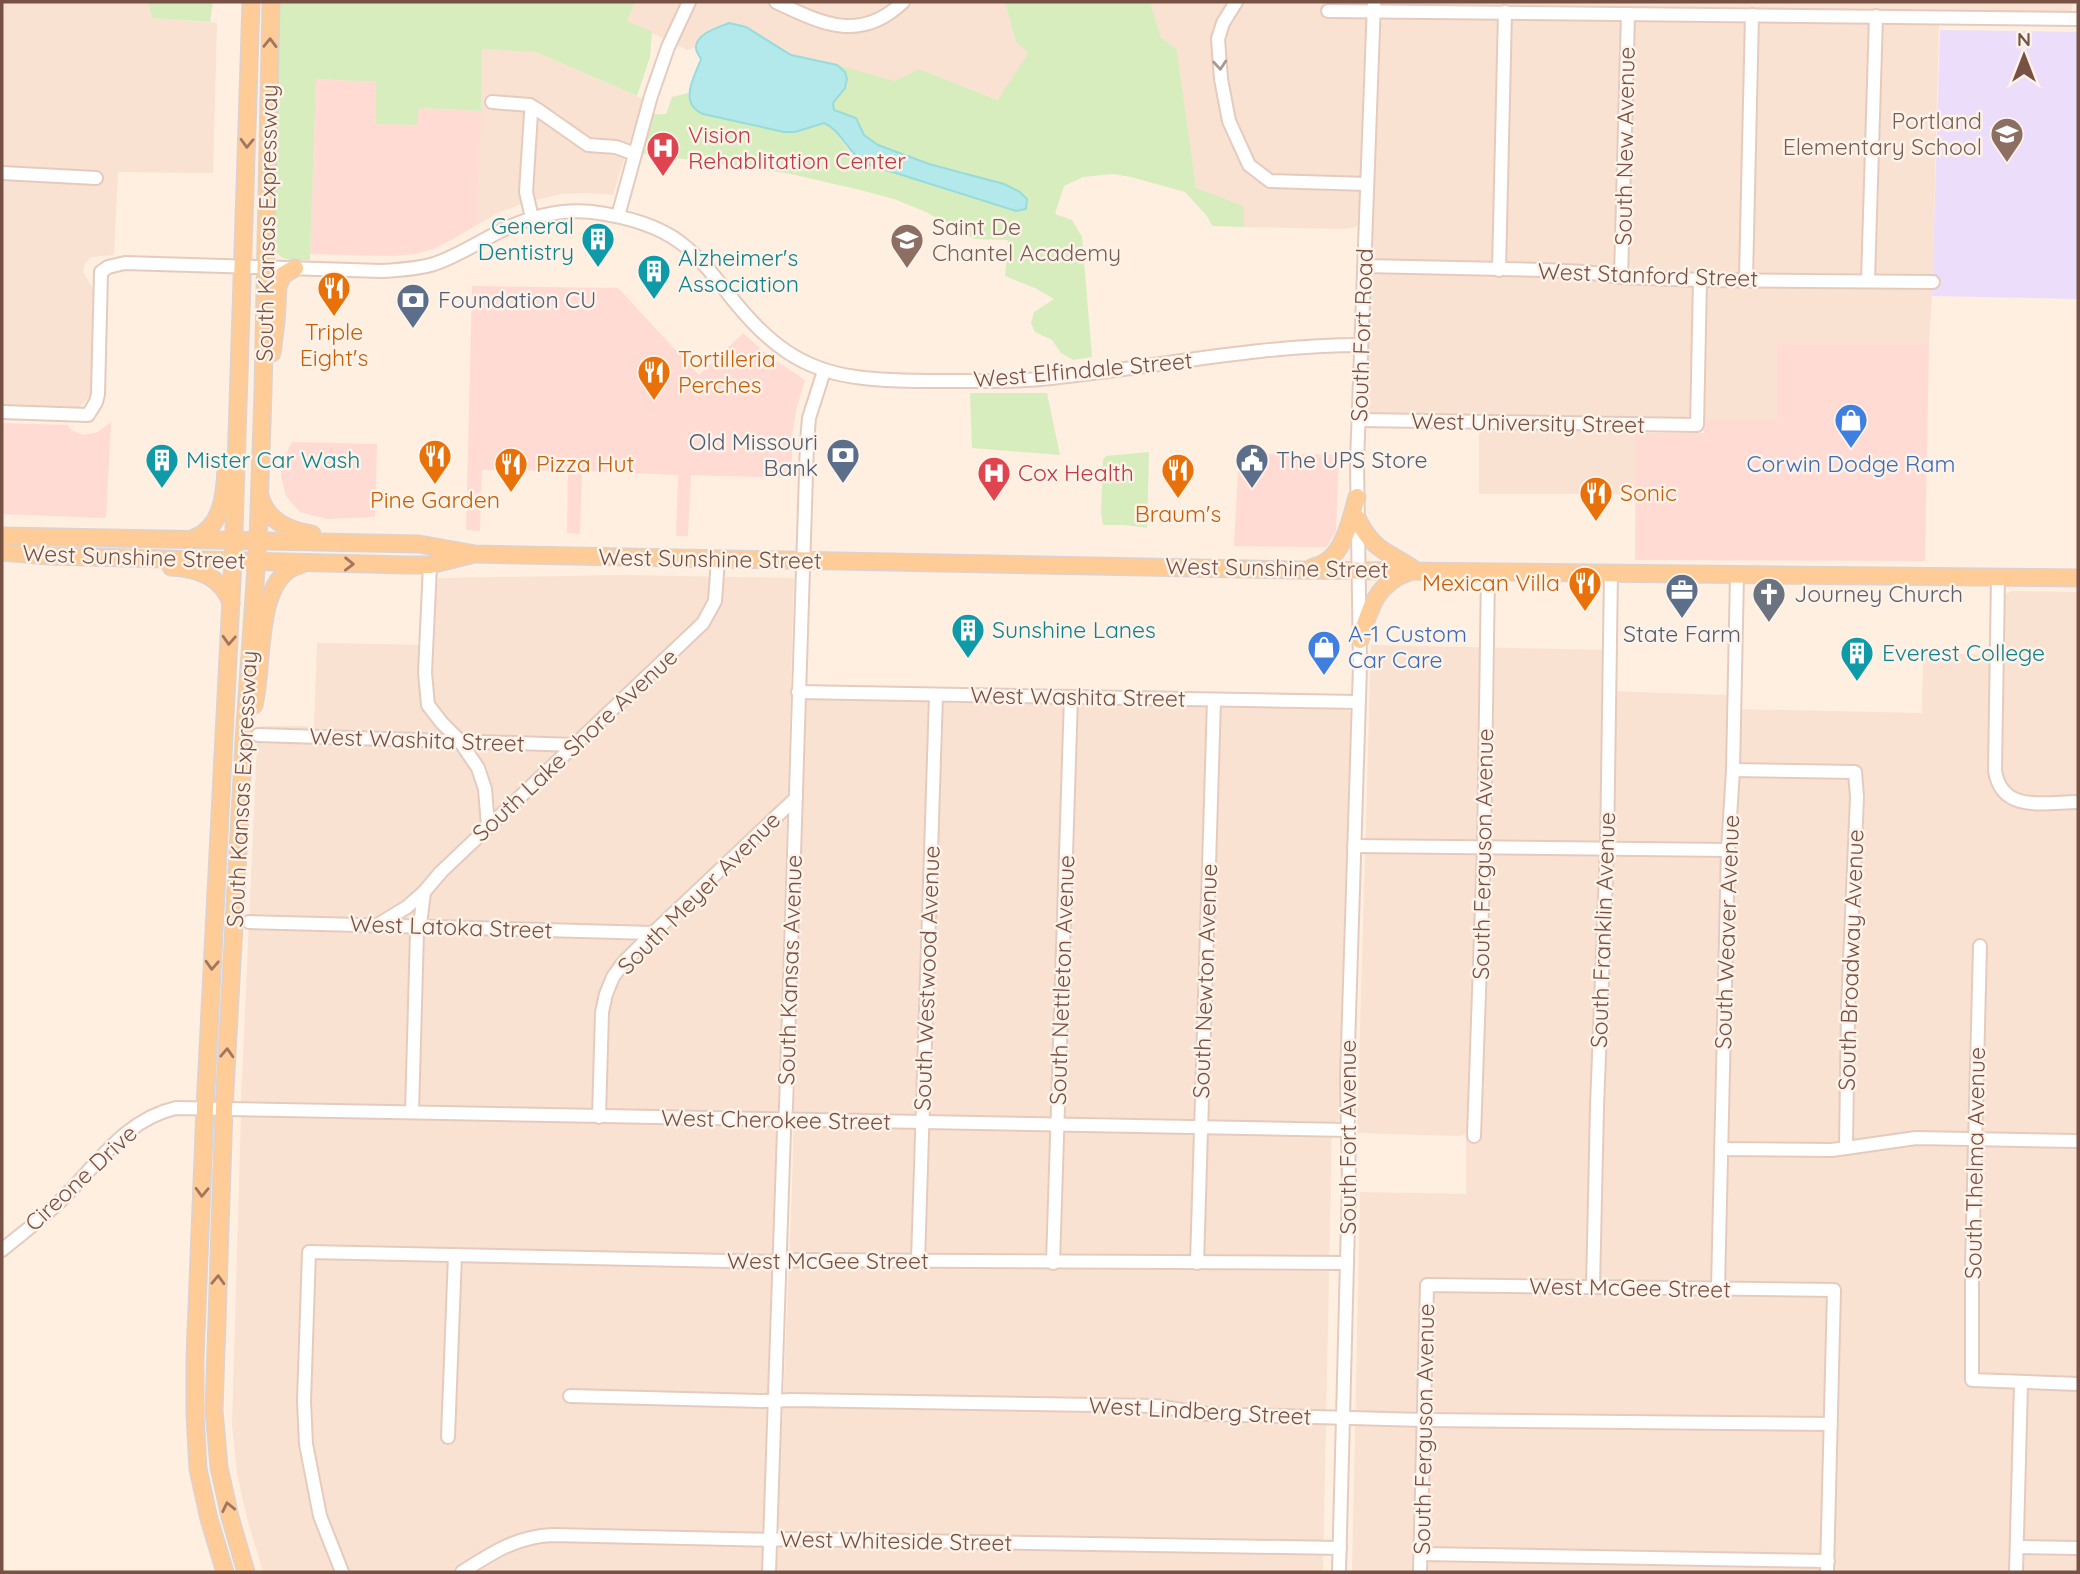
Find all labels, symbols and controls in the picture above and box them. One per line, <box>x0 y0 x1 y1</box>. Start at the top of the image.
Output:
north arrow <box>1989 21 2059 91</box>
text: N <box>2017 27 2031 51</box>
one-way arrow <box>263 37 278 48</box>
street label: South New Avenue <box>1608 46 1641 246</box>
one-way arrow <box>1212 60 1227 71</box>
street label: South Kansas Expressway <box>250 84 283 362</box>
place label: Portland Elementary School <box>1783 106 1982 161</box>
school or university icon: Portland Elementary School <box>1988 115 2026 164</box>
place label: Vision Rehablitation Center <box>688 120 906 175</box>
hospital icon: Vision Rehablitation Center <box>644 129 682 178</box>
one-way arrow <box>239 138 254 149</box>
place label: General Dentistry <box>478 211 574 266</box>
place label: Saint De Chantel Academy <box>932 212 1121 267</box>
building icon: General Dentistry <box>579 220 617 269</box>
school or university icon: Saint De Chantel Academy <box>888 221 926 270</box>
place label: Alzheimer's Association <box>678 243 799 298</box>
street label: South Fort Road <box>1344 248 1379 422</box>
building icon: Alzheimer's Association <box>635 252 673 301</box>
street label: West Stanford Street <box>1537 256 1759 293</box>
restaurant icon: Triple Eight's <box>315 269 353 318</box>
bank icon: Foundation CU <box>394 281 432 330</box>
place label: Foundation CU <box>438 285 596 314</box>
place label: Triple Eight's <box>300 317 368 372</box>
place label: Tortilleria Perches <box>678 344 776 399</box>
street label: West Elfindale Street <box>972 345 1194 394</box>
restaurant icon: Tortilleria Perches <box>635 353 673 402</box>
shop icon: Corwin Dodge Ram <box>1832 401 1870 450</box>
street label: West University Street <box>1411 406 1645 439</box>
place label: Old Missouri Bank <box>689 427 818 482</box>
bank icon: Old Missouri Bank <box>824 436 862 485</box>
restaurant icon: Pine Garden <box>416 437 454 486</box>
building icon: Mister Car Wash <box>143 441 181 490</box>
public building icon: The UPS Store <box>1233 441 1271 490</box>
place label: Mister Car Wash <box>186 445 360 474</box>
restaurant icon: Pizza Hut <box>492 445 530 494</box>
place label: The UPS Store <box>1276 445 1427 474</box>
place label: Pizza Hut <box>536 449 635 478</box>
place label: Corwin Dodge Ram <box>1747 449 1955 478</box>
restaurant icon: Braum's <box>1159 451 1197 500</box>
hospital icon: Cox Health <box>975 454 1013 503</box>
place label: Cox Health <box>1018 458 1134 487</box>
restaurant icon: Sonic <box>1577 474 1615 523</box>
place label: Sonic <box>1620 478 1677 507</box>
place label: Pine Garden <box>370 485 500 514</box>
place label: Braum's <box>1135 499 1221 528</box>
street label: West Sunshine Street <box>22 538 246 575</box>
street label: West Sunshine Street <box>598 542 822 575</box>
street label: West Sunshine Street <box>1165 551 1389 584</box>
one-way arrow <box>344 556 355 572</box>
restaurant icon: Mexican Villa <box>1566 564 1604 613</box>
place label: Mexican Villa <box>1422 568 1560 597</box>
office icon: State Farm <box>1663 571 1701 620</box>
church icon: Journey Church <box>1750 575 1788 624</box>
place label: Journey Church <box>1794 579 1963 608</box>
building icon: Sunshine Lanes <box>949 611 987 660</box>
place label: Sunshine Lanes <box>992 615 1156 644</box>
place label: A-1 Custom Car Care <box>1348 619 1467 674</box>
place label: State Farm <box>1623 619 1741 648</box>
shop icon: A-1 Custom Car Care <box>1305 628 1343 677</box>
building icon: Everest College <box>1838 634 1876 683</box>
one-way arrow <box>222 635 237 646</box>
place label: Everest College <box>1882 638 2045 667</box>
street label: South Lake Shore Avenue <box>466 642 683 847</box>
street label: South Kansas Expressway <box>220 650 263 928</box>
street label: West Washita Street <box>970 680 1186 713</box>
street label: West Washita Street <box>309 721 525 758</box>
street label: South Ferguson Avenue <box>1466 728 1499 980</box>
street label: South Meyer Avenue <box>611 805 786 980</box>
street label: South Franklin Avenue <box>1584 811 1621 1049</box>
street label: South Weaver Avenue <box>1708 814 1745 1050</box>
street label: South Broadway Avenue <box>1831 829 1870 1091</box>
street label: South Westwood Avenue <box>907 845 946 1111</box>
street label: South Kansas Avenue <box>771 854 808 1086</box>
street label: South Nettleton Avenue <box>1043 854 1080 1106</box>
street label: South Newton Avenue <box>1186 863 1223 1099</box>
street label: West Latoka Street <box>349 908 553 945</box>
one-way arrow <box>205 960 220 971</box>
street label: South Fort Avenue <box>1333 1039 1362 1235</box>
one-way arrow <box>220 1047 235 1058</box>
street label: South Thelma Avenue <box>1958 1047 1991 1279</box>
street label: West Cherokee Street <box>661 1103 891 1136</box>
street label: Cireone Drive <box>18 1118 143 1237</box>
one-way arrow <box>194 1187 209 1198</box>
street label: West McGee Street <box>727 1246 929 1275</box>
street label: West McGee Street <box>1529 1271 1731 1304</box>
one-way arrow <box>211 1275 226 1286</box>
street label: South Ferguson Avenue <box>1407 1303 1440 1555</box>
street label: West Lindberg Street <box>1088 1390 1312 1431</box>
one-way arrow <box>221 1501 236 1513</box>
street label: West Whiteside Street <box>780 1524 1013 1557</box>

